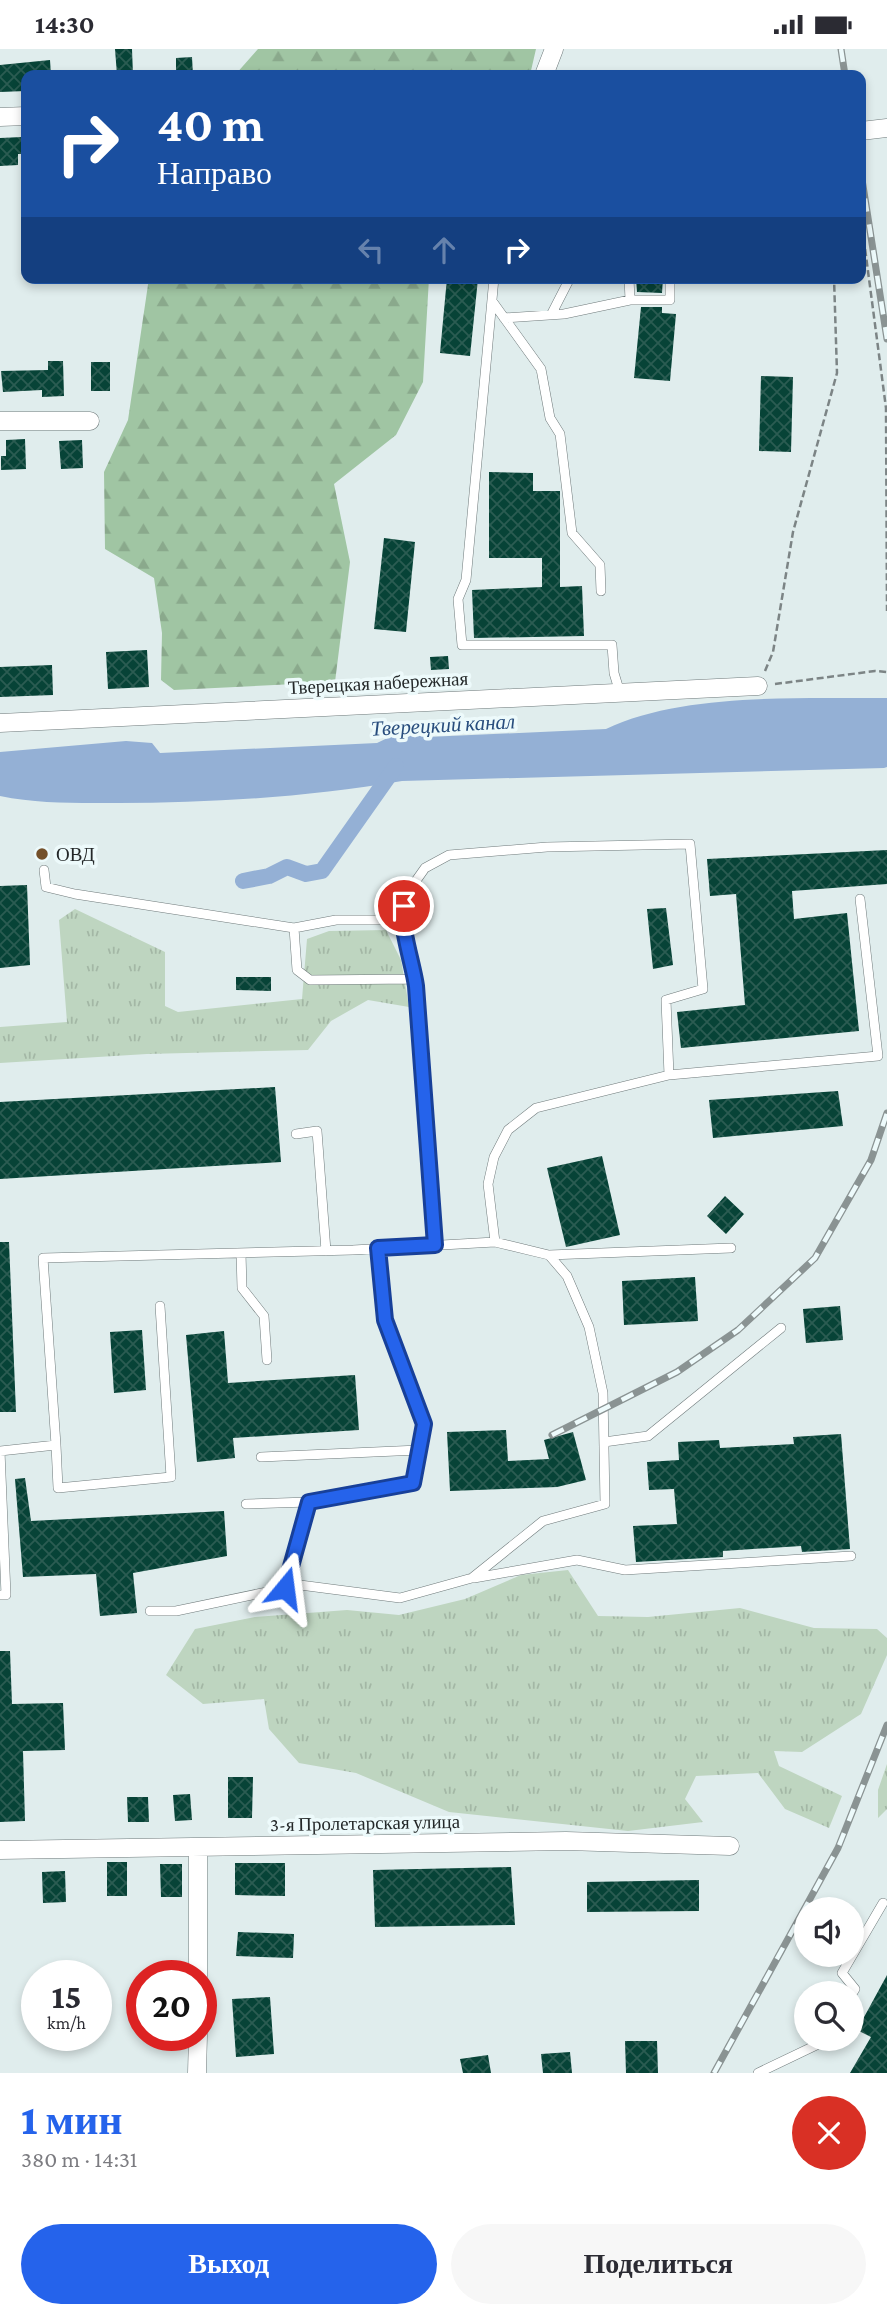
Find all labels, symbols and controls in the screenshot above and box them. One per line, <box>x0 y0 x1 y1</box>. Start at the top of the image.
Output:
text: 14:30 <box>35 10 94 39</box>
text: 40 m <box>157 97 264 152</box>
icon: right <box>42 98 133 189</box>
text: Направо <box>157 155 272 191</box>
icon: left <box>352 231 390 269</box>
icon: ahead <box>425 231 463 269</box>
icon: right <box>498 231 536 269</box>
street label: Тверецкая набережная <box>287 668 469 698</box>
water label: Тверецкий канал <box>370 709 516 741</box>
place label: ОВД <box>56 844 95 865</box>
marker: ОВД <box>34 846 50 862</box>
pin <box>374 876 434 936</box>
icon: arrive <box>385 887 423 925</box>
position arrow <box>248 1551 322 1625</box>
street label: 3-я Пролетарская улица <box>270 1811 461 1835</box>
map controls <box>794 1897 864 2051</box>
button: sound <box>794 1897 864 1967</box>
speed limit sign: 20 <box>126 1960 217 2051</box>
text: 15 <box>51 1977 82 2016</box>
button: search <box>794 1981 864 2051</box>
text: km/h <box>47 2013 86 2033</box>
text: 1 мин <box>21 2096 123 2143</box>
button: close <box>792 2096 866 2170</box>
text: 380 m · 14:31 <box>21 2146 137 2172</box>
button: Выход <box>21 2224 437 2304</box>
button: Поделиться <box>451 2224 866 2304</box>

